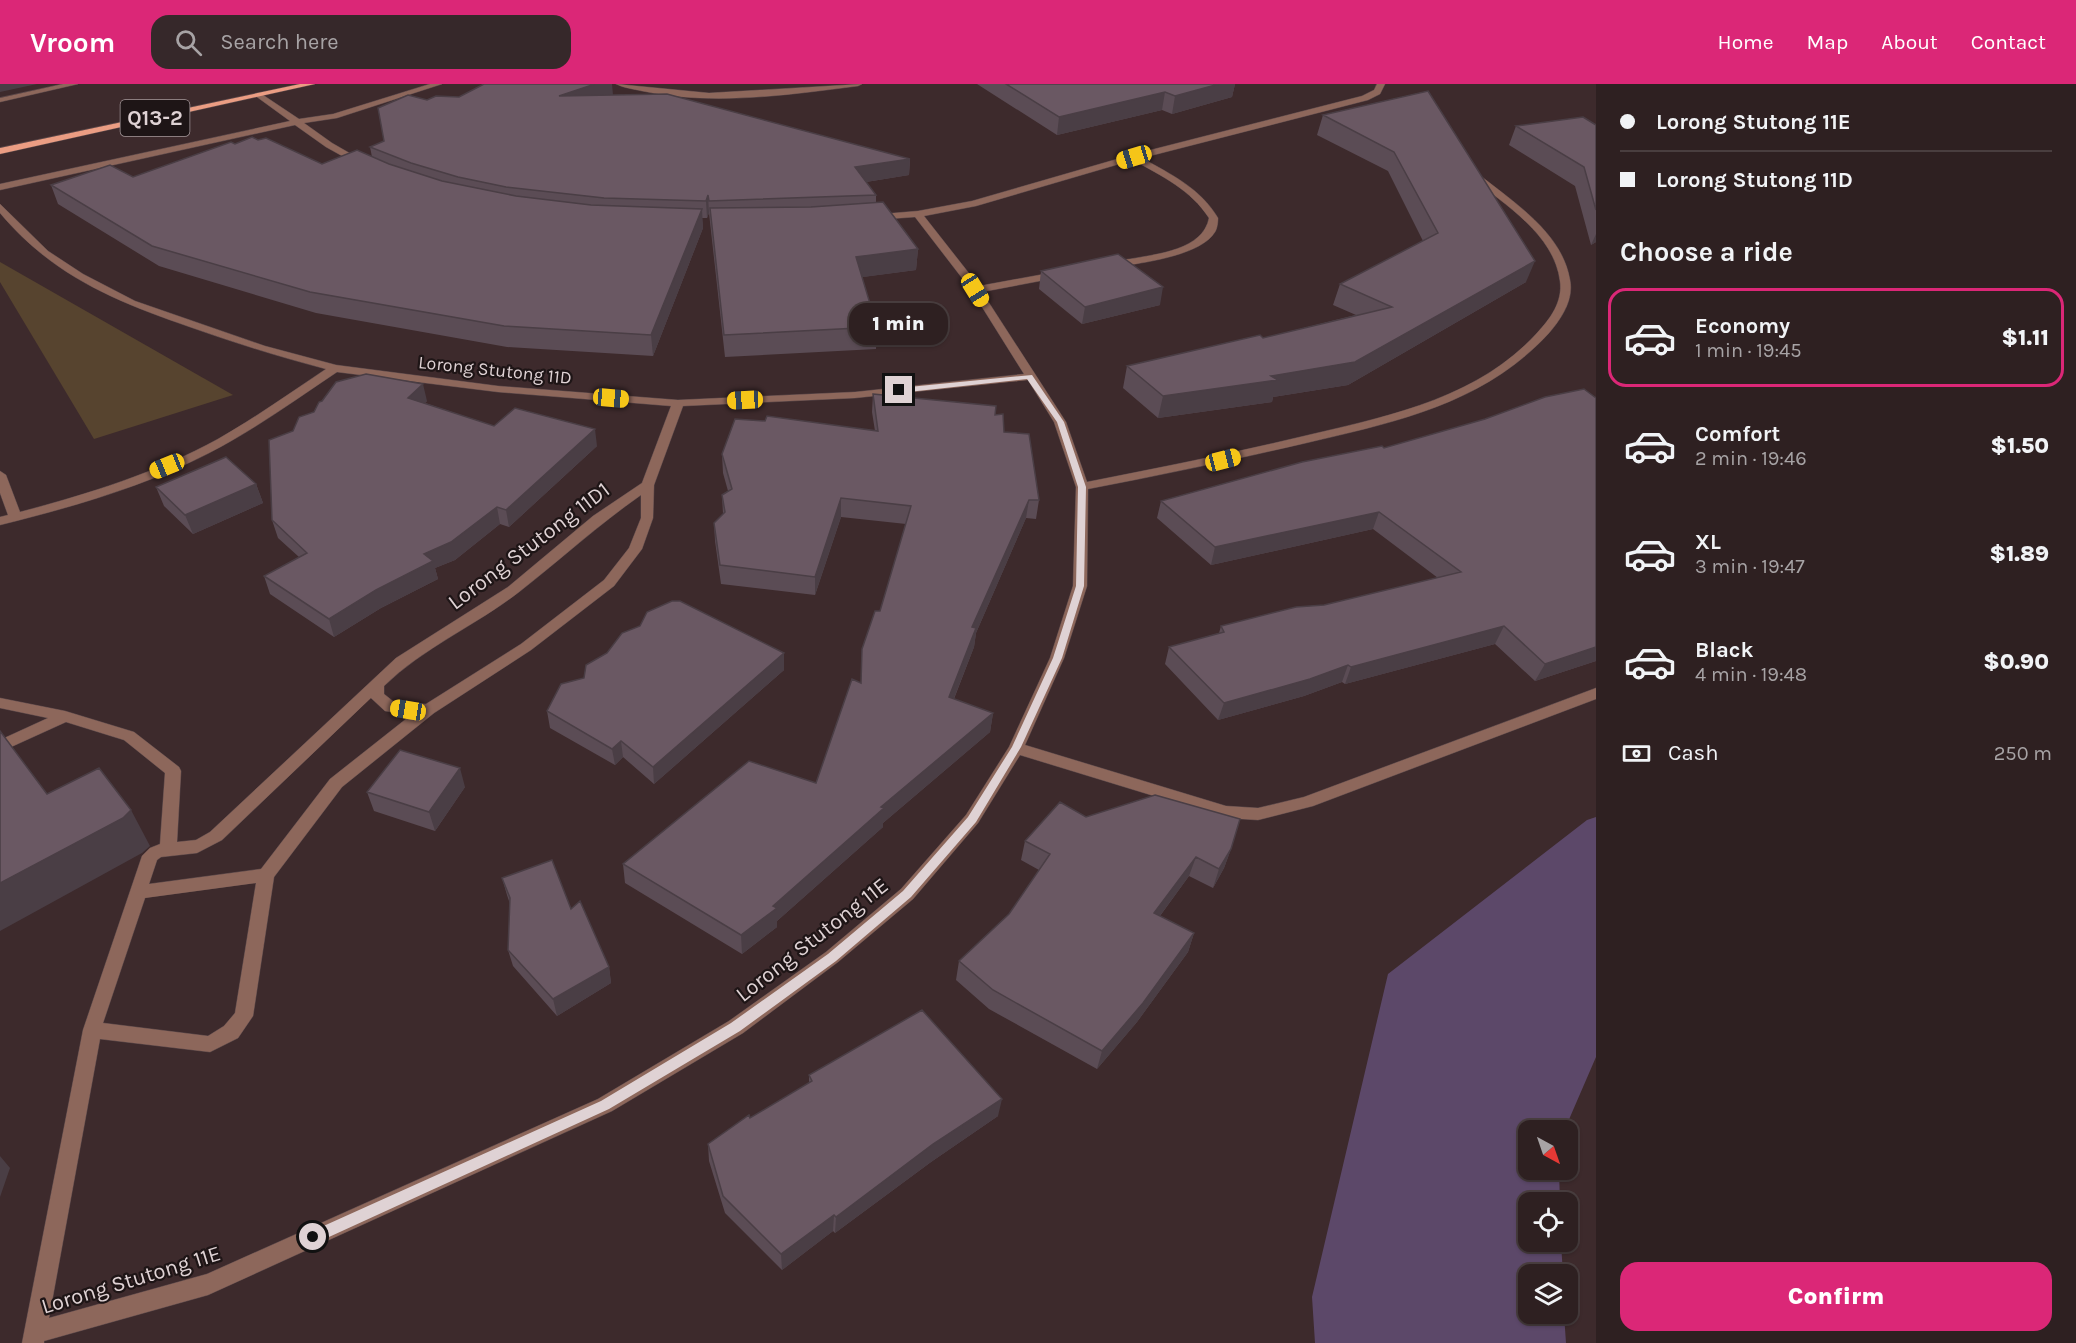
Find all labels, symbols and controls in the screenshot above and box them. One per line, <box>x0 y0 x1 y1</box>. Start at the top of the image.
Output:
search box <box>151 15 571 69</box>
text: Vroom <box>30 26 115 59</box>
icon: search <box>172 26 205 59</box>
text: Search here <box>220 29 339 55</box>
text: Home <box>1718 30 1774 54</box>
text: Map <box>1807 30 1848 54</box>
text: About <box>1881 30 1938 54</box>
text: Contact <box>1971 30 2046 54</box>
road number: Q13-2 <box>120 100 190 136</box>
text: Lorong Stutong 11E <box>1656 109 1851 135</box>
car <box>1114 143 1154 171</box>
text: Lorong Stutong 11D <box>1656 167 1853 193</box>
text: Choose a ride <box>1620 236 1793 268</box>
car <box>958 270 992 310</box>
callout: 1 min <box>850 303 948 345</box>
icon: car <box>1623 311 1677 365</box>
text: 1 min <box>872 312 925 335</box>
text: Economy <box>1695 313 1790 339</box>
text: $1.11 <box>2002 325 2049 351</box>
text: 1 min · 19:45 <box>1695 339 1801 362</box>
street label: Lorong Stutong 11D <box>417 351 573 389</box>
route end <box>885 376 912 403</box>
car <box>592 387 630 409</box>
car <box>727 390 763 410</box>
icon: car <box>1623 419 1677 473</box>
text: Comfort <box>1695 421 1780 447</box>
text: $1.50 <box>1990 433 2049 459</box>
car <box>1203 447 1243 473</box>
text: 2 min · 19:46 <box>1695 447 1807 470</box>
car <box>147 451 187 481</box>
street label: Lorong Stutong 11D1 <box>443 477 615 615</box>
icon: car <box>1623 527 1677 581</box>
text: XL <box>1695 529 1721 555</box>
text: $1.89 <box>1989 541 2049 567</box>
text: 3 min · 19:47 <box>1695 555 1805 578</box>
icon: car <box>1623 635 1677 689</box>
text: Black <box>1695 637 1754 663</box>
text: $0.90 <box>1983 649 2049 675</box>
text: 4 min · 19:48 <box>1695 663 1807 686</box>
car <box>389 698 427 722</box>
icon: cash <box>1620 737 1653 770</box>
text: Cash <box>1668 740 1718 766</box>
text: 250 m <box>1994 742 2052 765</box>
street label: Lorong Stutong 11E <box>731 872 893 1008</box>
north arrow <box>1518 1120 1578 1180</box>
map controls <box>1518 1120 1578 1324</box>
button: locate <box>1518 1192 1578 1252</box>
route start <box>299 1223 326 1250</box>
street label: Lorong Stutong 11E <box>38 1240 224 1320</box>
button: Confirm <box>1620 1262 2052 1331</box>
button: layers <box>1518 1264 1578 1324</box>

